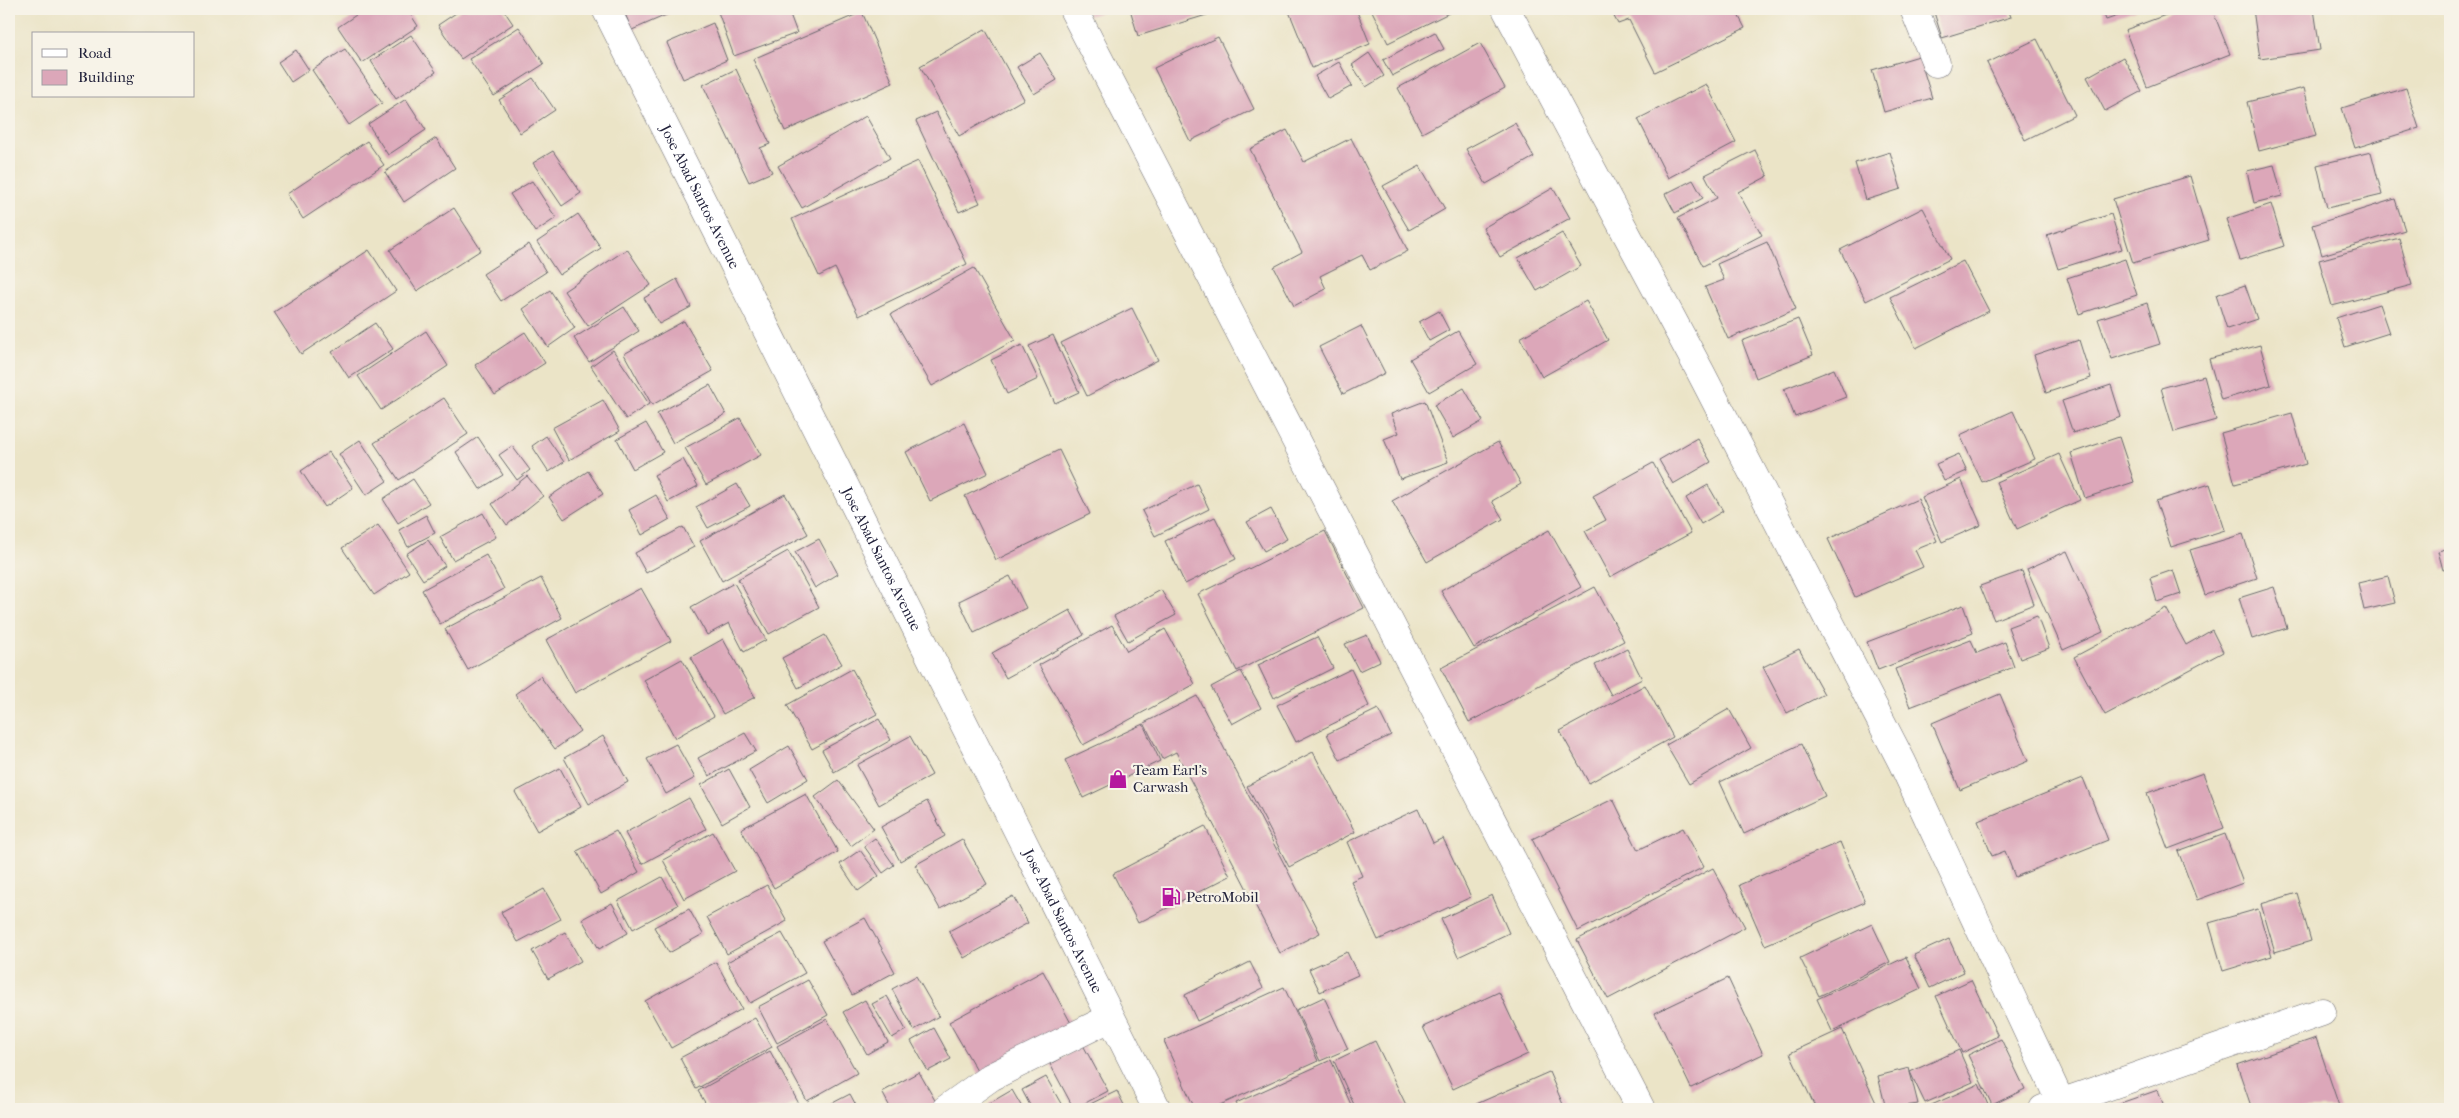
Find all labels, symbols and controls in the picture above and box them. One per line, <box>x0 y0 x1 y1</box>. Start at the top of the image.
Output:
legend <box>32 32 195 98</box>
text: Road <box>78 44 112 62</box>
text: Building <box>78 68 135 86</box>
street label: Jose Abad Santos Avenue <box>656 121 744 272</box>
street label: Jose Abad Santos Avenue <box>837 483 925 634</box>
place label: Team Earl's Carwash <box>1133 761 1208 796</box>
shop icon: Team Earl's Carwash <box>1107 768 1129 790</box>
street label: Jose Abad Santos Avenue <box>1019 845 1107 996</box>
fuel station icon: PetroMobil <box>1160 886 1182 908</box>
place label: PetroMobil <box>1186 888 1259 906</box>

